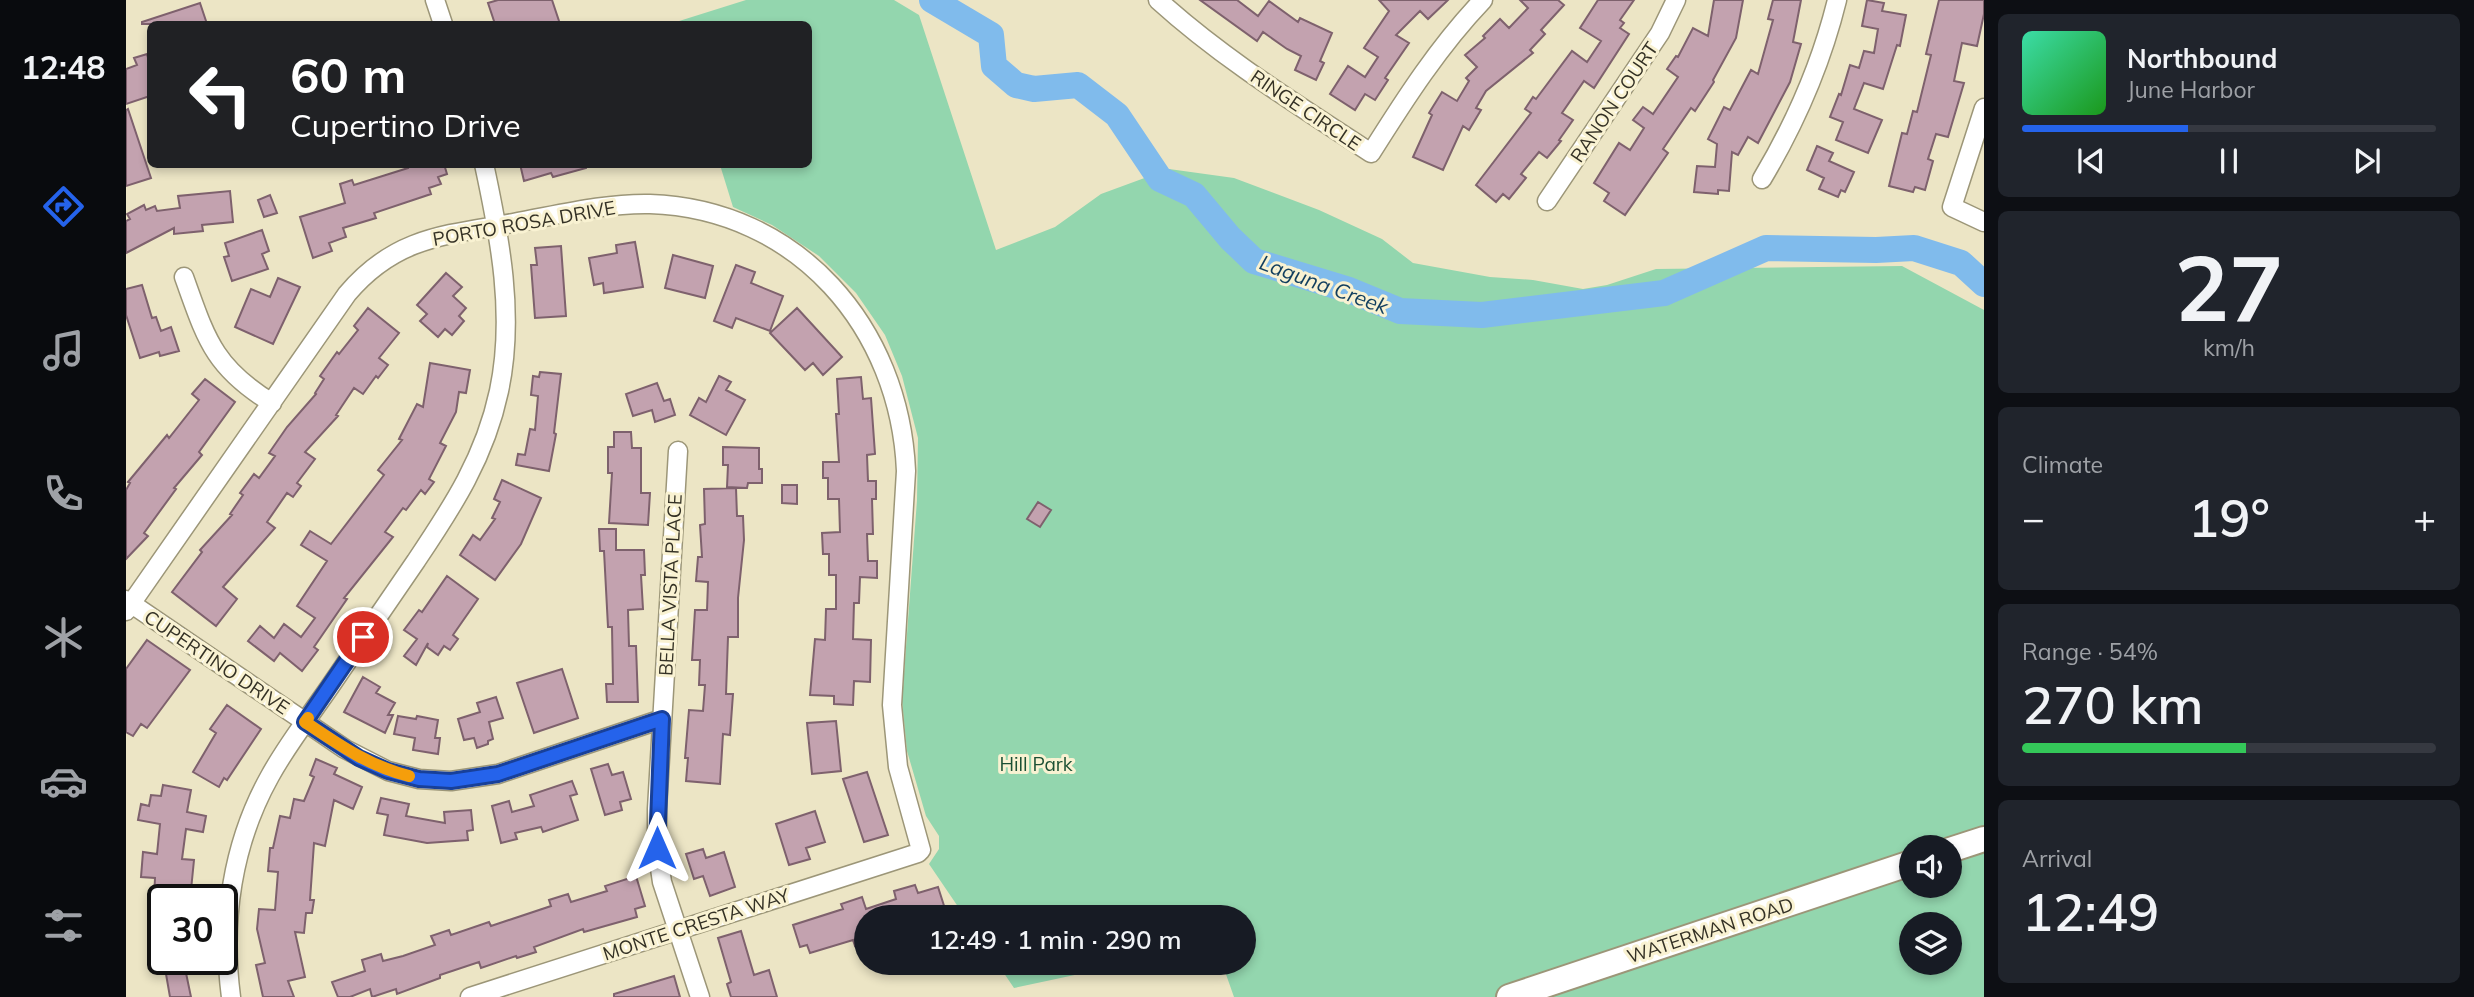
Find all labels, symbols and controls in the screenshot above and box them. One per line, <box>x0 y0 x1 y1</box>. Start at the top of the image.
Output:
street label: RANON COURT <box>1565 37 1663 167</box>
text: Northbound <box>2127 42 2277 75</box>
text: 60 m <box>290 44 406 105</box>
text: 12:48 <box>21 47 105 87</box>
icon: left <box>175 49 266 140</box>
street label: RINGE CIRCLE <box>1246 64 1366 156</box>
text: June Harbor <box>2127 75 2255 104</box>
text: Cupertino Drive <box>290 105 521 145</box>
icon: previous <box>2072 142 2110 180</box>
icon: pause <box>2210 142 2248 180</box>
icon: next <box>2348 142 2386 180</box>
icon: directions <box>39 182 88 231</box>
street label: PORTO ROSA DRIVE <box>431 195 617 251</box>
text: 27 <box>2174 230 2284 344</box>
water label: Laguna Creek <box>1256 249 1393 320</box>
icon: music <box>39 326 88 375</box>
text: km/h <box>2203 333 2255 362</box>
text: Climate <box>2022 450 2103 479</box>
icon: phone <box>39 469 88 518</box>
text: 19° <box>2188 485 2270 550</box>
street label: BELLA VISTA PLACE <box>653 493 687 677</box>
text: − <box>2022 494 2045 542</box>
text: + <box>2413 494 2436 542</box>
street label: CUPERTINO DRIVE <box>140 604 294 720</box>
pin <box>333 607 393 667</box>
icon: climate <box>39 613 88 662</box>
icon: arrive <box>344 618 382 656</box>
text: Range · 54% <box>2022 637 2158 666</box>
text: 270 km <box>2022 672 2203 737</box>
park label: Hill Park <box>999 752 1073 776</box>
icon: car <box>39 757 88 806</box>
position arrow <box>620 811 694 885</box>
map controls <box>1899 835 1962 975</box>
button: sound <box>1899 835 1962 898</box>
text: Arrival <box>2022 844 2092 873</box>
text: 12:49 <box>2022 879 2159 944</box>
street label: MONTE CRESTA WAY <box>600 882 793 966</box>
speed limit sign: 30 <box>147 884 238 975</box>
street label: WATERMAN ROAD <box>1624 892 1796 968</box>
icon: filters <box>39 901 88 950</box>
button: layers <box>1899 912 1962 975</box>
text: 12:49 · 1 min · 290 m <box>928 923 1182 956</box>

